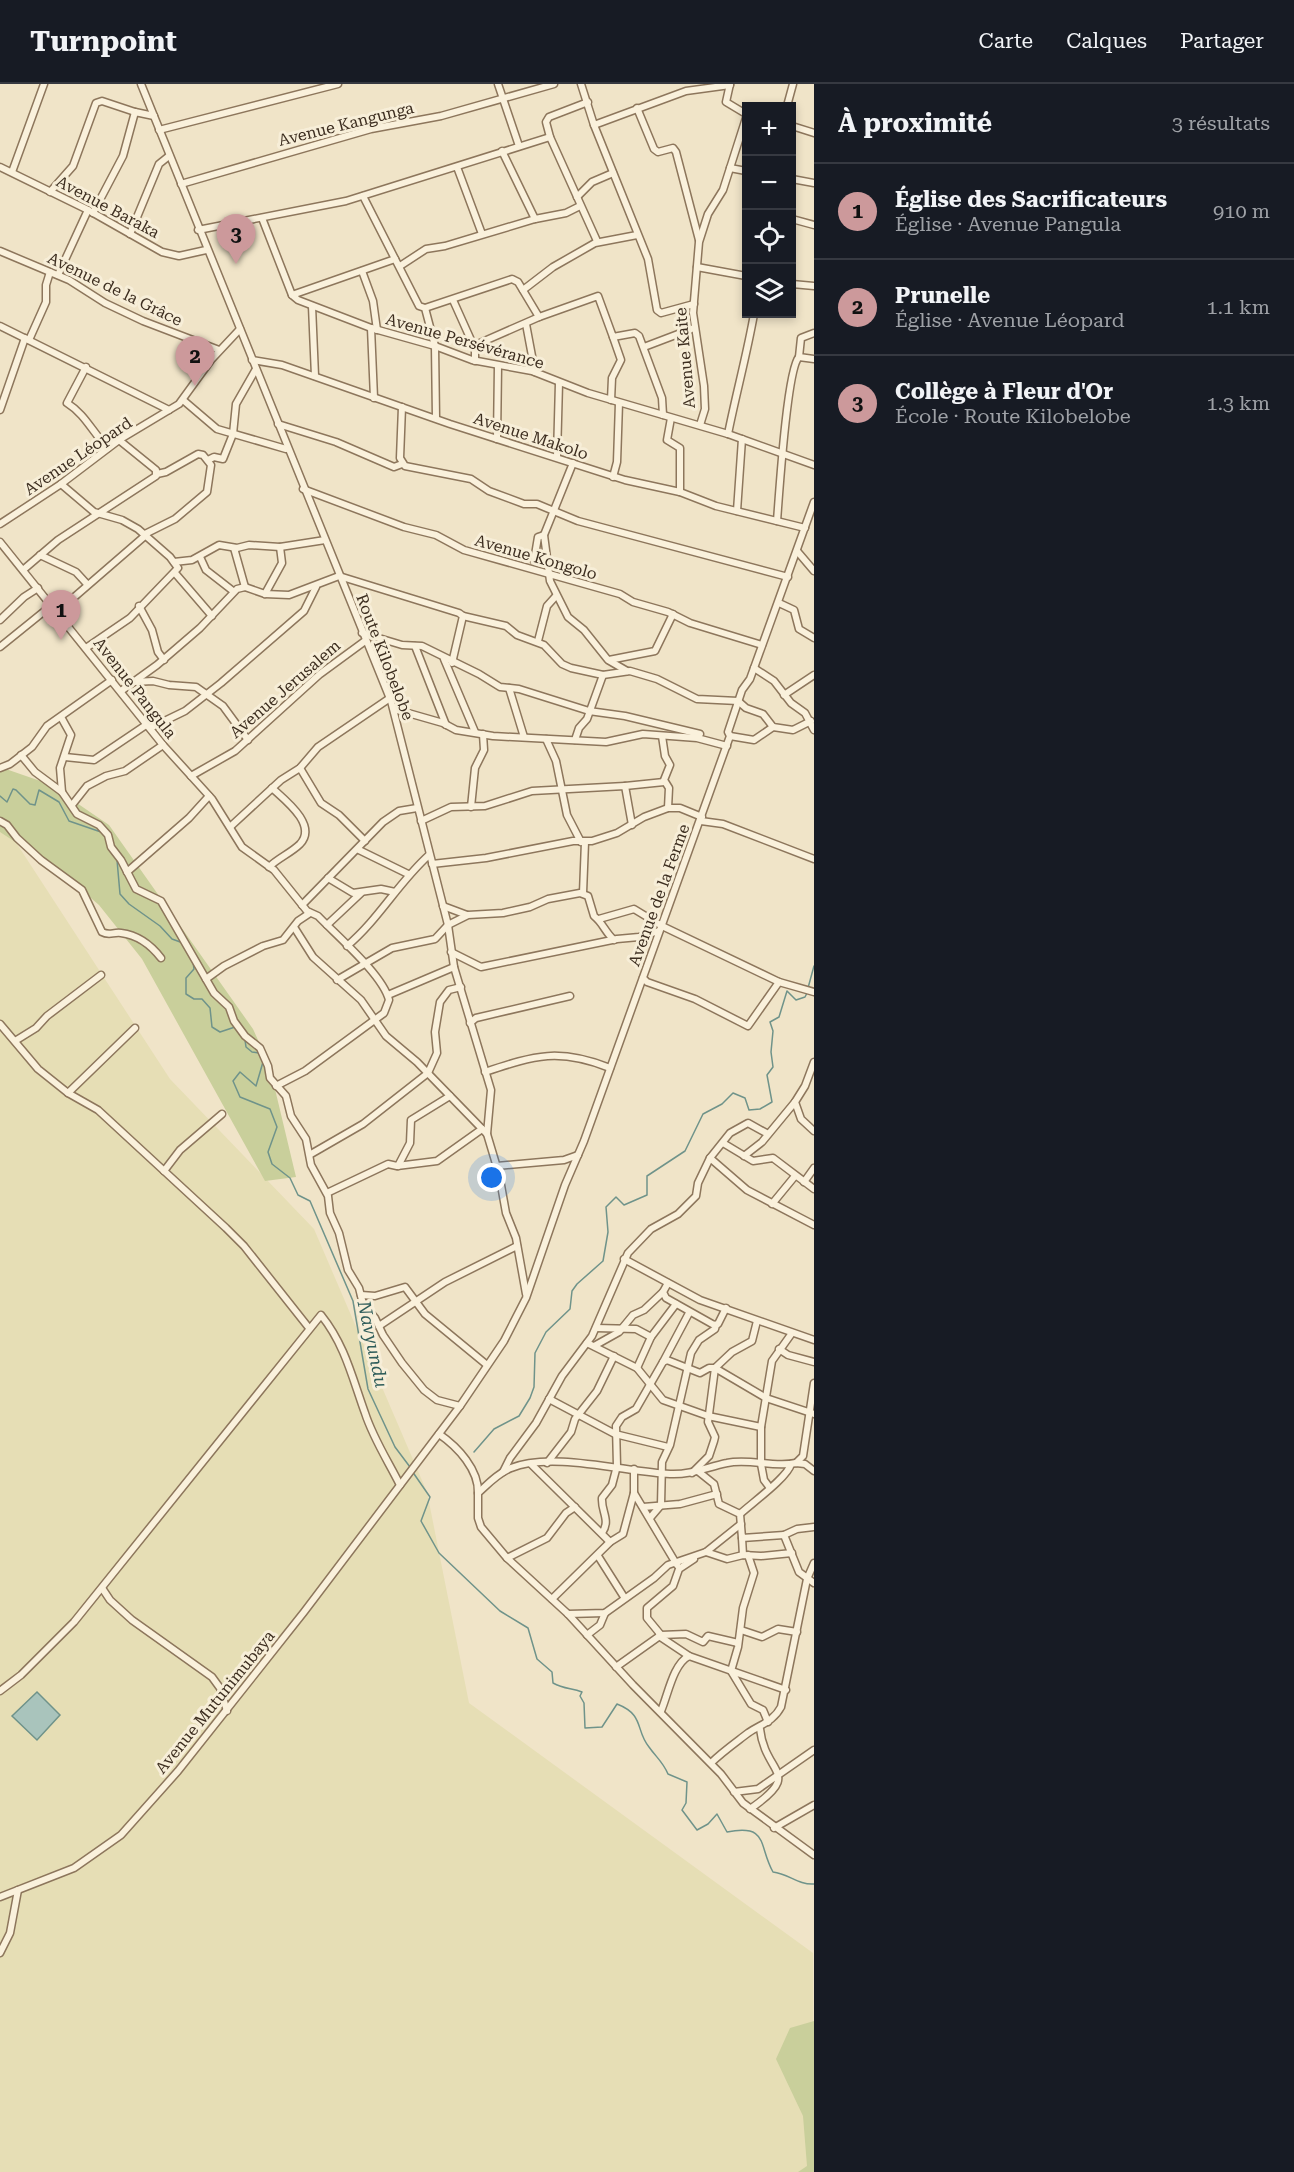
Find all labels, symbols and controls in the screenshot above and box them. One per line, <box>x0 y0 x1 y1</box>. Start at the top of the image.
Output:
text: Turnpoint <box>30 25 177 58</box>
text: Carte <box>979 29 1033 53</box>
text: Calques <box>1066 29 1147 53</box>
text: Partager <box>1180 29 1264 53</box>
street label: Avenue Kangunga <box>276 98 416 150</box>
map controls <box>742 102 796 318</box>
button: + <box>742 102 796 156</box>
text: À proximité <box>838 108 992 138</box>
text: 3 résultats <box>1172 111 1270 135</box>
button: − <box>742 156 796 210</box>
street label: Avenue Baraka <box>53 172 163 242</box>
text: Église des Sacrificateurs <box>895 187 1167 212</box>
text: 1 <box>852 199 863 223</box>
text: 910 m <box>1213 199 1270 223</box>
button: locate <box>742 210 796 264</box>
text: Église · Avenue Pangula <box>895 212 1121 236</box>
pin: 3 <box>216 214 256 264</box>
street label: Avenue de la Grâce <box>45 248 186 330</box>
button: layers <box>742 264 796 318</box>
text: Prunelle <box>895 283 990 308</box>
text: 2 <box>852 295 863 319</box>
text: 1.1 km <box>1206 295 1270 319</box>
street label: Avenue Kaite <box>671 307 699 409</box>
text: Église · Avenue Léopard <box>895 308 1125 332</box>
street label: Avenue Persévérance <box>384 309 547 373</box>
pin: 2 <box>176 336 214 386</box>
text: Collège à Fleur d'Or <box>895 379 1113 404</box>
text: 3 <box>852 391 863 415</box>
text: 1.3 km <box>1206 391 1270 415</box>
text: École · Route Kilobelobe <box>895 404 1131 428</box>
street label: Avenue Makolo <box>471 409 591 464</box>
street label: Avenue Léopard <box>21 413 135 499</box>
street label: Avenue Kongolo <box>473 530 599 584</box>
pin: 1 <box>42 590 80 640</box>
street label: Route Kilobelobe <box>352 591 418 723</box>
street label: Avenue Pangula <box>90 634 181 743</box>
street label: Avenue Jerusalem <box>226 636 344 742</box>
street label: Avenue de la Ferme <box>624 821 694 969</box>
your location <box>477 1163 506 1192</box>
water label: Navyundu <box>353 1298 392 1389</box>
street label: Avenue Mutunimubaya <box>151 1626 279 1777</box>

